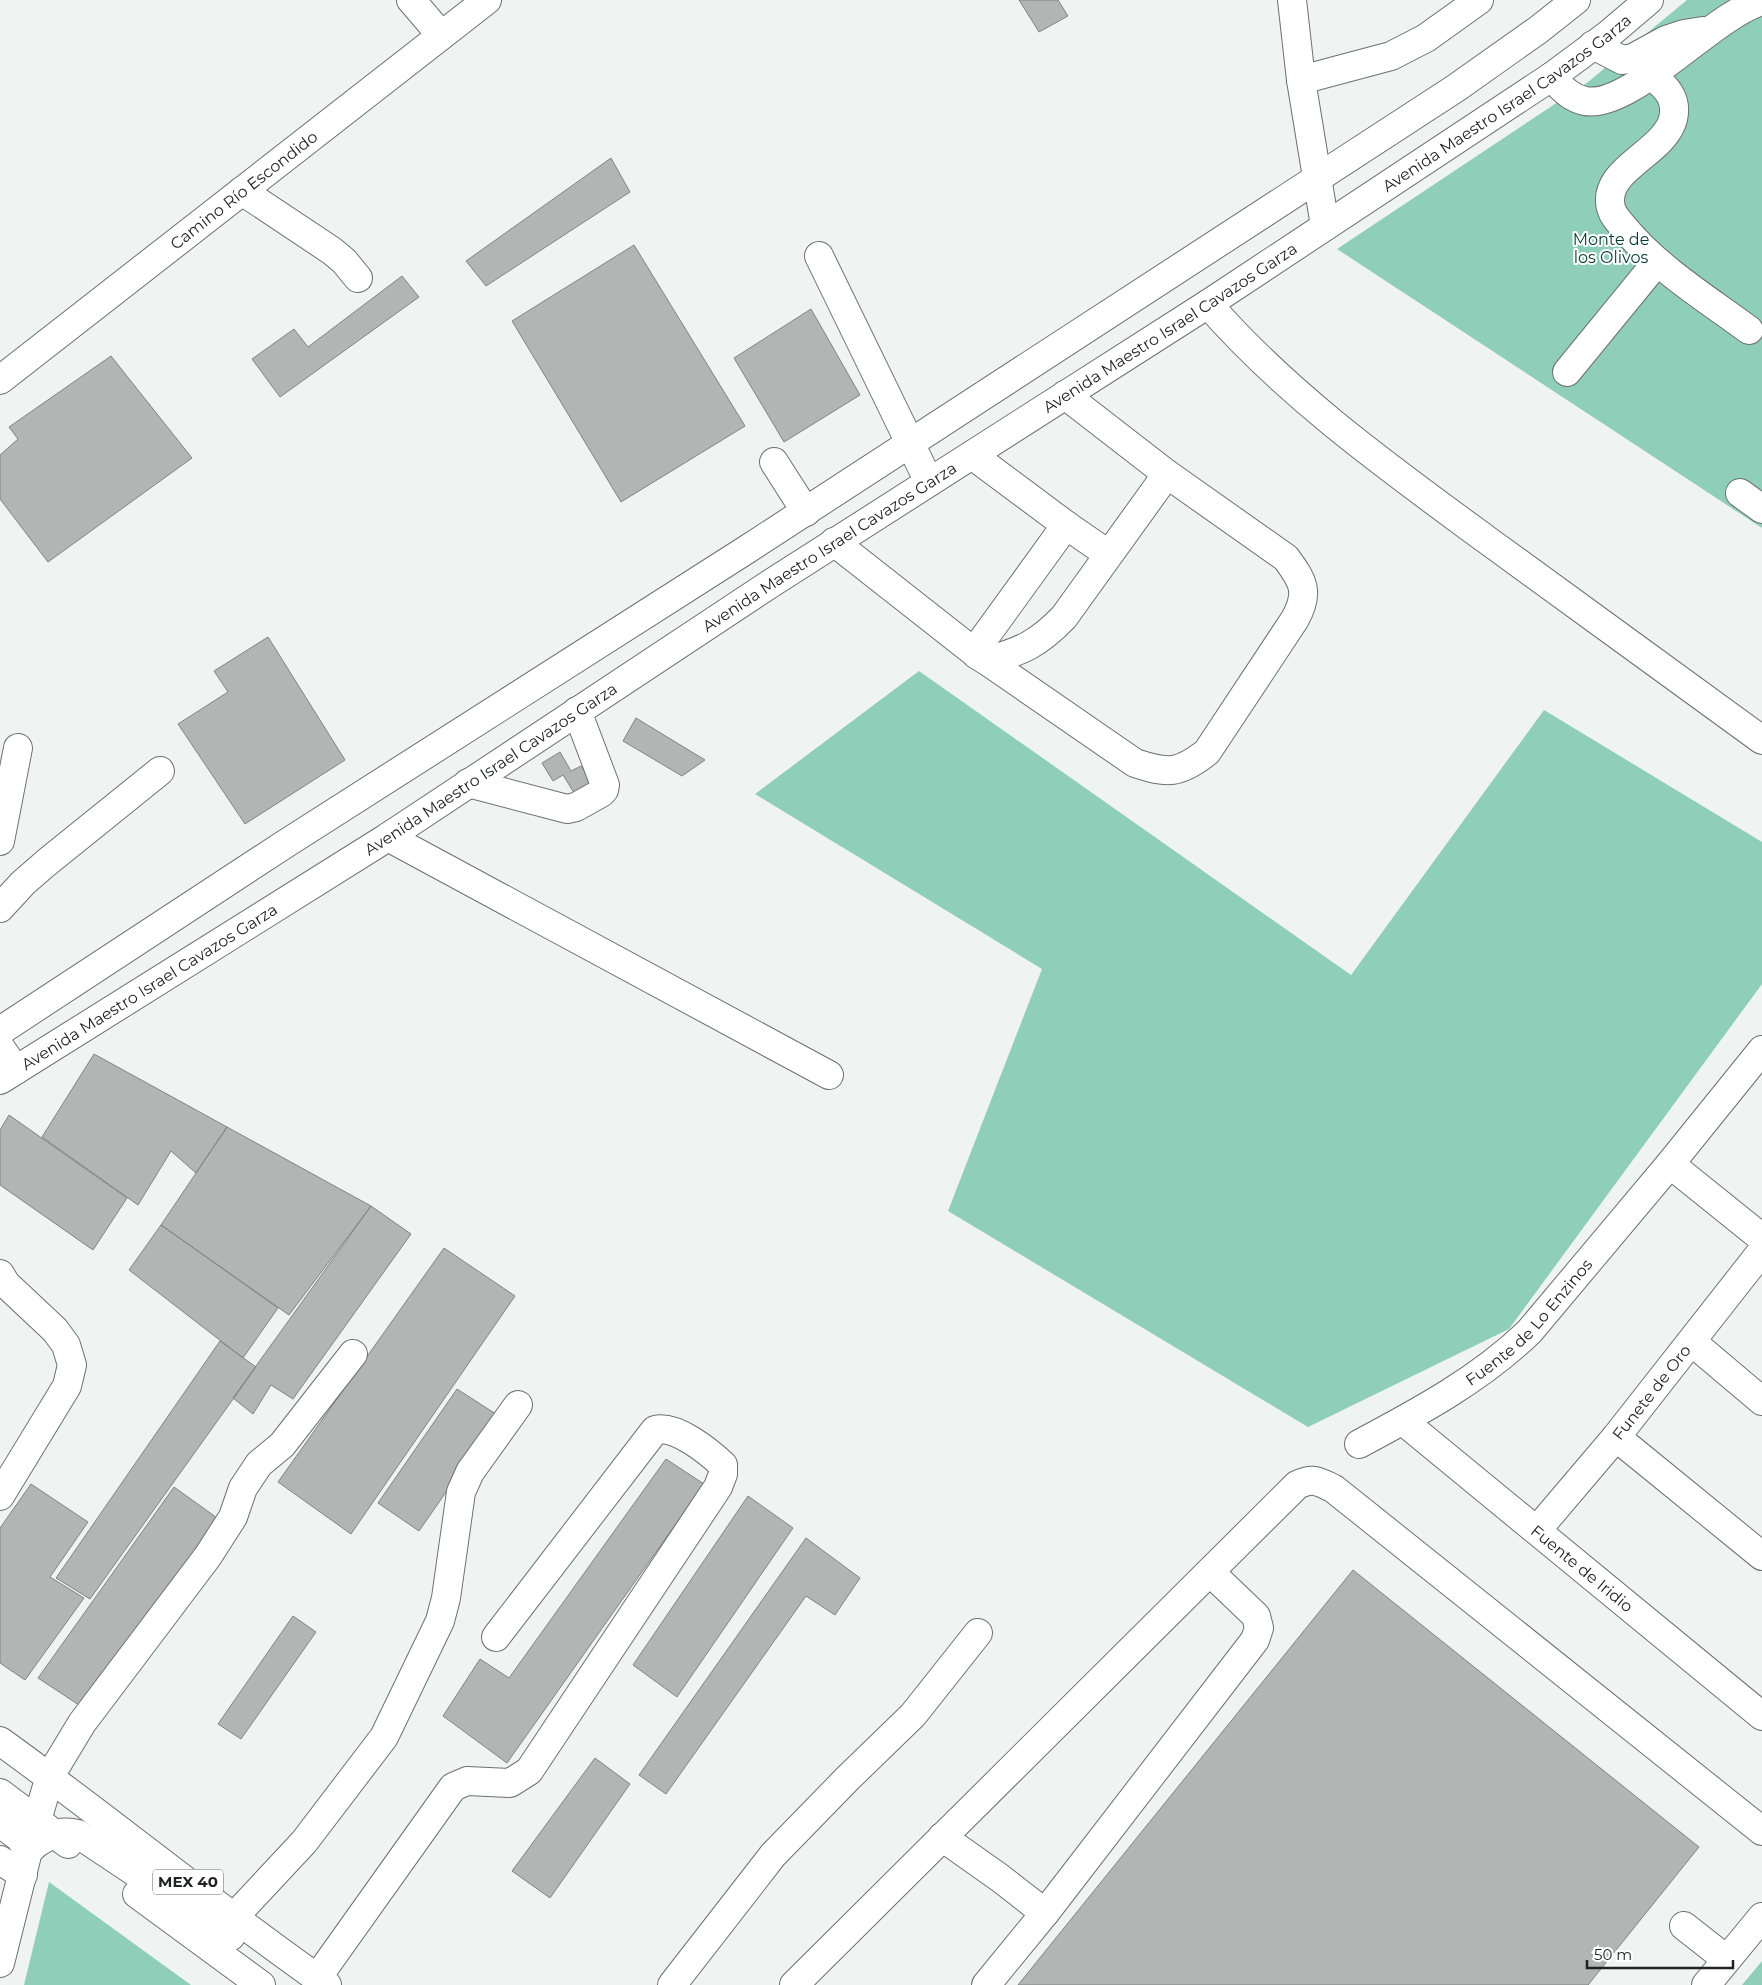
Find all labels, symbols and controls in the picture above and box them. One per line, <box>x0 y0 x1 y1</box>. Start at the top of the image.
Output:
street label: Avenida Maestro Israel Cavazos Garza <box>1379 10 1635 196</box>
street label: Camino Río Escondido <box>167 127 321 254</box>
park label: Monte de los Olivos <box>1573 230 1649 267</box>
street label: Avenida Maestro Israel Cavazos Garza <box>1040 239 1301 417</box>
street label: Avenida Maestro Israel Cavazos Garza <box>699 458 960 636</box>
street label: Avenida Maestro Israel Cavazos Garza <box>361 679 621 859</box>
street label: Avenida Maestro Israel Cavazos Garza <box>18 900 281 1074</box>
street label: Fuente de Lo Enzinos <box>1462 1255 1596 1390</box>
street label: Funete de Oro <box>1608 1341 1695 1444</box>
street label: Fuente de Iridio <box>1527 1521 1637 1616</box>
road number: MEX 40 <box>153 1870 223 1894</box>
scale bar <box>1587 1938 1733 1970</box>
text: 50 m <box>1594 1945 1632 1964</box>

